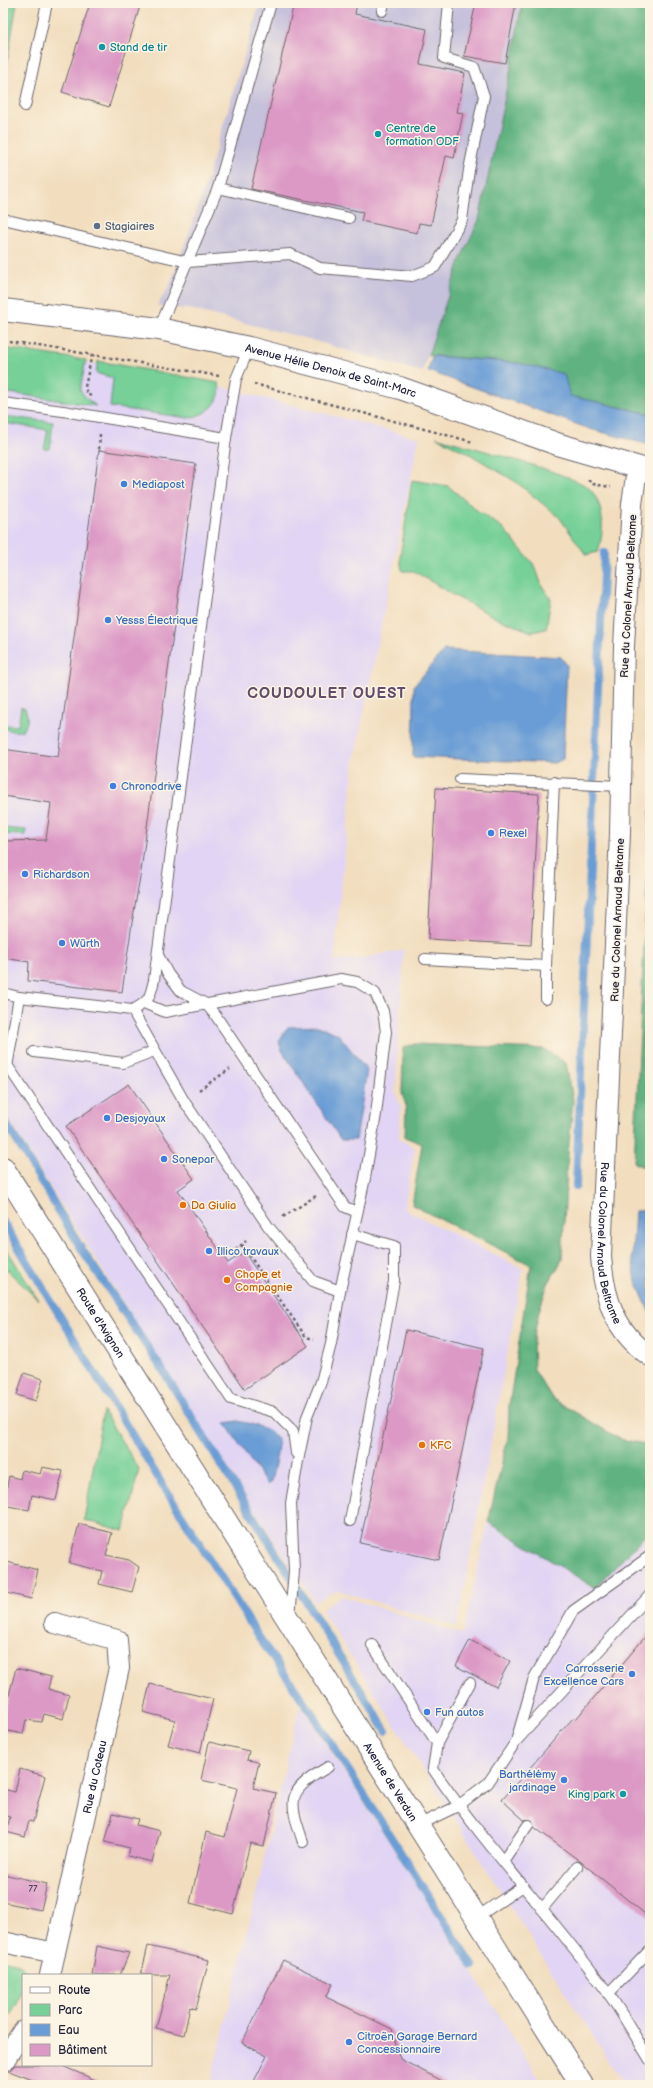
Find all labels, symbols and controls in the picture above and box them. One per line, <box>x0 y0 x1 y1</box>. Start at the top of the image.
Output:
place label: Stand de tir <box>110 41 168 54</box>
marker: Stand de tir <box>97 42 107 52</box>
place label: Centre de formation ODF <box>386 122 459 148</box>
marker: Centre de formation ODF <box>373 129 383 139</box>
place label: Stagiaires <box>105 220 155 233</box>
marker: Stagiaires <box>92 221 102 231</box>
street label: Avenue Hélie Denoix de Saint-Marc <box>244 341 418 400</box>
place label: Mediapost <box>132 478 185 491</box>
marker: Mediapost <box>119 479 129 489</box>
street label: Rue du Colonel Arnaud Beltrame <box>618 513 639 678</box>
place label: Yesss Électrique <box>115 613 199 627</box>
marker: Yesss Électrique <box>103 615 113 625</box>
district label: COUDOULET OUEST <box>247 684 407 703</box>
place label: Chronodrive <box>121 780 182 793</box>
marker: Chronodrive <box>108 781 118 791</box>
place label: Rexel <box>499 827 527 840</box>
marker: Rexel <box>486 828 496 838</box>
street label: Rue du Colonel Arnaud Beltrame <box>608 838 627 1002</box>
place label: Richardson <box>33 868 90 881</box>
marker: Richardson <box>20 869 30 879</box>
place label: Würth <box>70 937 100 950</box>
marker: Würth <box>57 938 67 948</box>
place label: Desjoyaux <box>115 1112 166 1125</box>
marker: Desjoyaux <box>102 1113 112 1123</box>
place label: Sonepar <box>172 1153 215 1166</box>
marker: Sonepar <box>159 1154 169 1164</box>
street label: Rue du Colonel Arnaud Beltrame <box>594 1162 624 1327</box>
place label: Da Giulia <box>191 1199 236 1212</box>
marker: Da Giulia <box>178 1200 188 1210</box>
place label: Illico travaux <box>217 1245 279 1258</box>
marker: Illico travaux <box>204 1246 214 1256</box>
place label: Chope et Compagnie <box>235 1268 293 1294</box>
marker: Chope et Compagnie <box>222 1275 232 1285</box>
street label: Route d'Avignon <box>73 1286 127 1360</box>
place label: KFC <box>430 1439 452 1452</box>
marker: KFC <box>417 1440 427 1450</box>
place label: Carrosserie Excellence Cars <box>543 1662 625 1688</box>
marker: Carrosserie Excellence Cars <box>627 1669 637 1679</box>
place label: Fun autos <box>435 1706 484 1719</box>
marker: Fun autos <box>422 1707 432 1717</box>
street label: Rue du Coteau <box>80 1739 110 1815</box>
street label: Avenue de Verdun <box>361 1740 420 1824</box>
place label: Barthélémy jardinage <box>499 1768 556 1794</box>
marker: Barthélémy jardinage <box>559 1775 569 1785</box>
place label: King park <box>568 1788 616 1801</box>
marker: King park <box>618 1789 628 1799</box>
house number: 77 <box>29 1884 38 1895</box>
legend <box>22 1974 152 2066</box>
text: Route <box>58 1983 90 1998</box>
text: Parc <box>58 2003 82 2018</box>
text: Eau <box>58 2023 79 2038</box>
place label: Citroën Garage Bernard Concessionnaire <box>357 2030 477 2056</box>
marker: Citroën Garage Bernard Concessionnaire <box>344 2037 354 2047</box>
text: Bâtiment <box>58 2043 107 2058</box>

